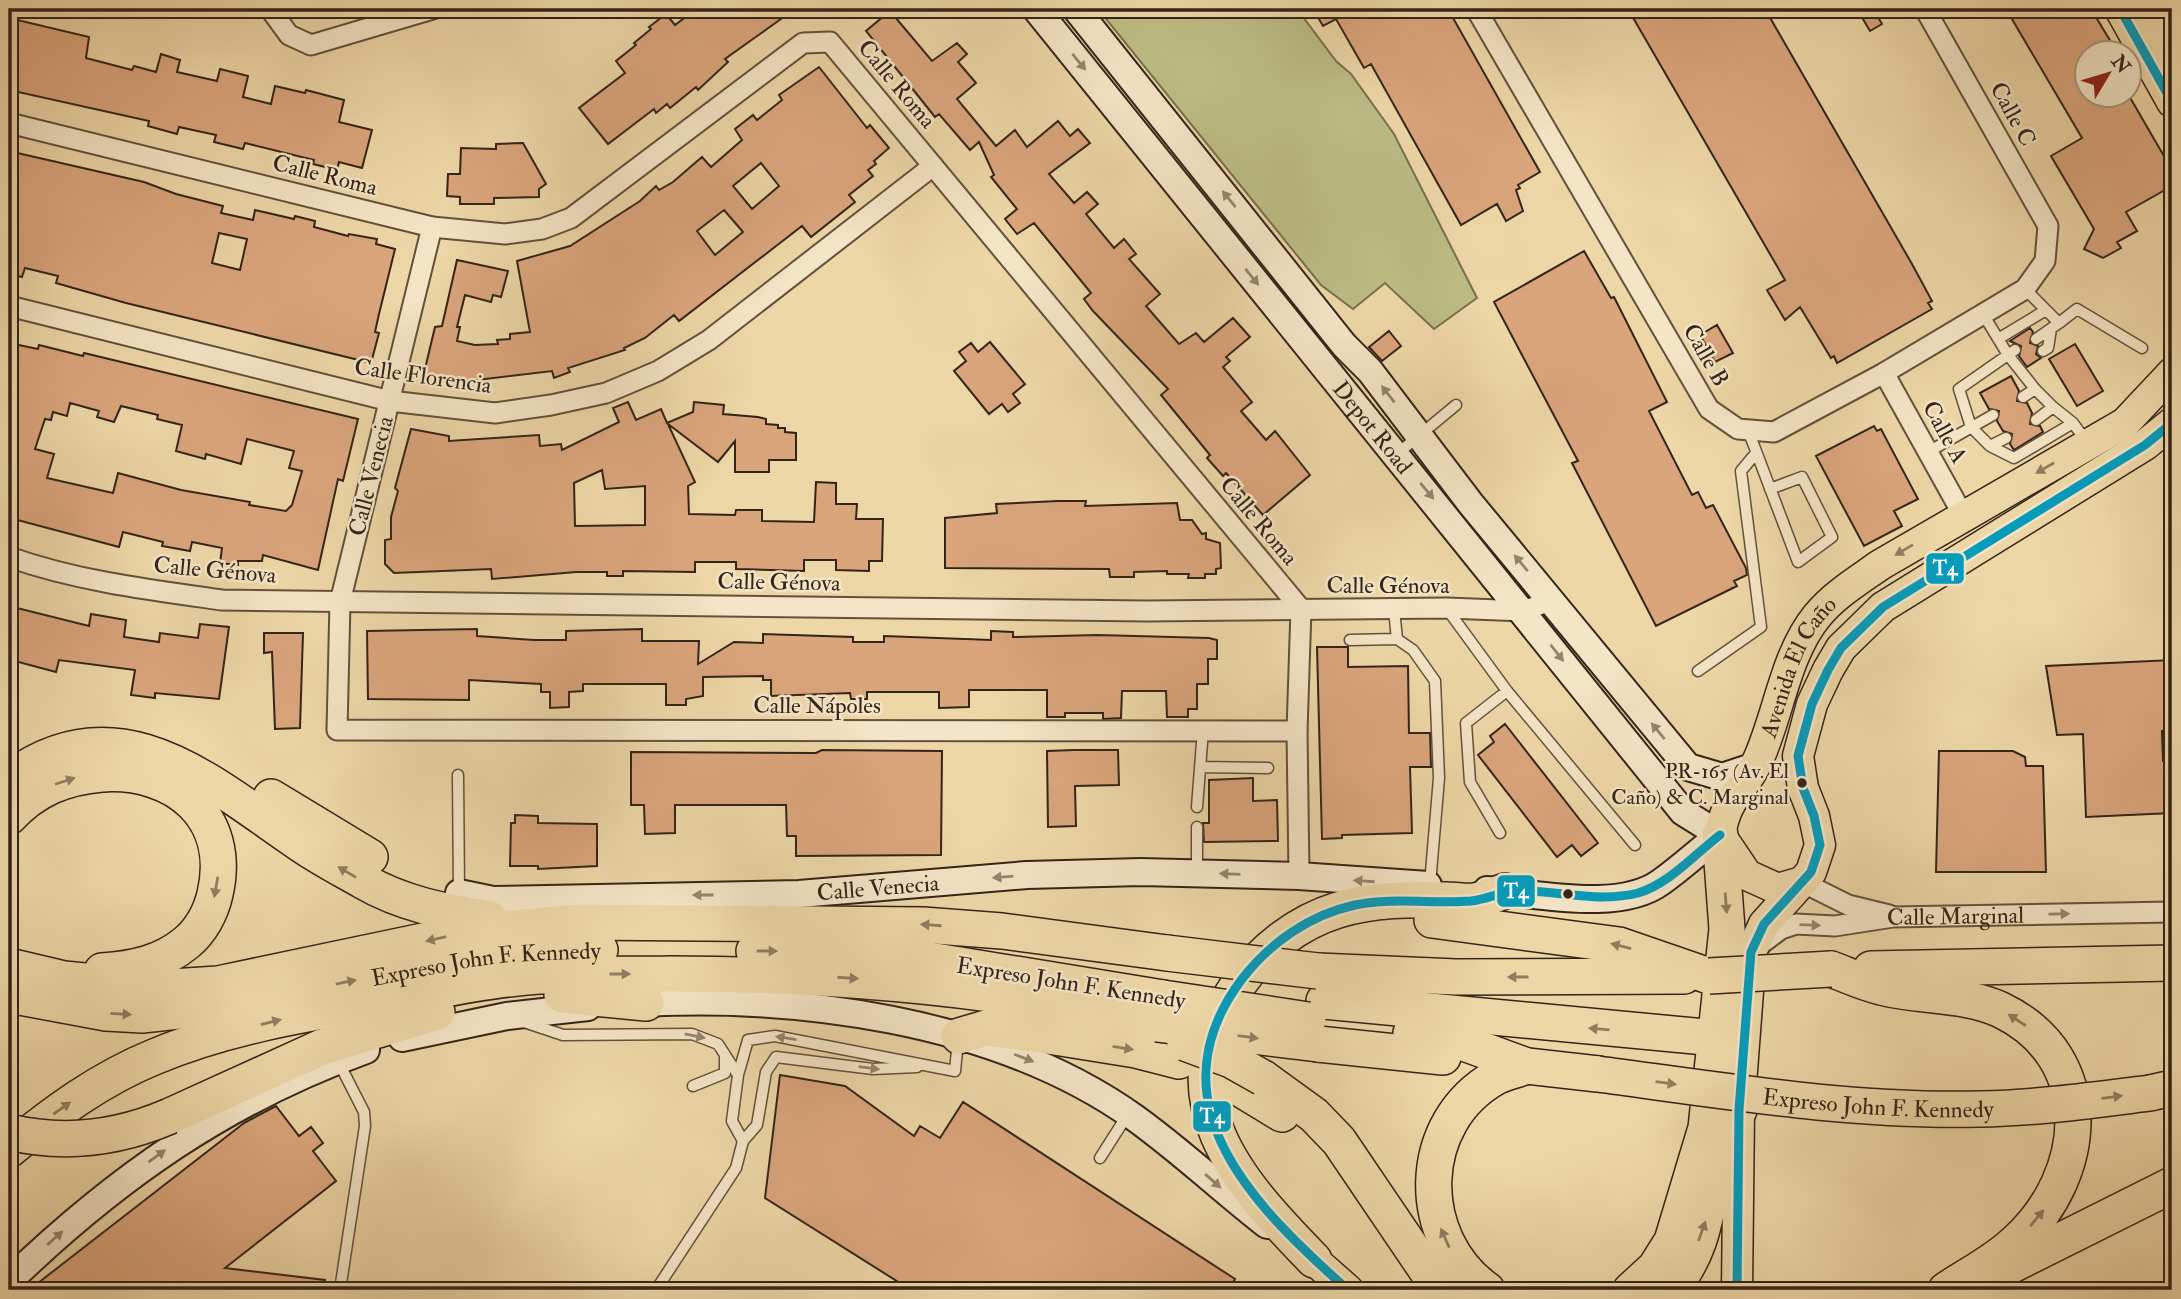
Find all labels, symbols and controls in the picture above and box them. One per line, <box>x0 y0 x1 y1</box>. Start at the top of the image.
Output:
street label: Calle Roma <box>852 34 943 135</box>
north arrow <box>2072 38 2142 108</box>
text: N <box>2105 49 2136 79</box>
one-way arrow <box>1071 53 1086 70</box>
street label: Calle C <box>1984 77 2042 151</box>
street label: Calle Roma <box>270 148 381 202</box>
one-way arrow <box>1222 191 1237 209</box>
one-way arrow <box>1244 268 1259 286</box>
street label: Calle B <box>1677 319 1735 391</box>
street label: Calle Florencia <box>352 352 494 400</box>
street label: Depot Road <box>1327 375 1419 480</box>
one-way arrow <box>1381 386 1396 404</box>
street label: Calle A <box>1916 396 1974 469</box>
street label: Calle Venecia <box>342 412 400 539</box>
one-way arrow <box>2036 462 2055 474</box>
street label: Calle Roma <box>1214 471 1305 572</box>
one-way arrow <box>1419 483 1434 500</box>
one-way arrow <box>1895 544 1914 557</box>
street label: Calle Génova <box>152 550 278 590</box>
line badge: T4 <box>1925 552 1965 585</box>
one-way arrow <box>1513 554 1529 572</box>
text: T4 <box>1932 557 1959 581</box>
street label: Calle Génova <box>717 566 841 598</box>
street label: Calle Génova <box>1326 571 1450 600</box>
street label: Avenida El Caño <box>1753 590 1842 742</box>
one-way arrow <box>1549 644 1563 662</box>
street label: Calle Nápoles <box>753 691 881 721</box>
one-way arrow <box>1651 723 1666 740</box>
place label: PR-165 (Av. El Caño) & C. Marginal <box>1611 758 1790 811</box>
one-way arrow <box>55 775 76 785</box>
marker: PR-165 (Av. El Caño) & C. Marginal <box>1795 776 1809 790</box>
one-way arrow <box>337 865 356 878</box>
street label: Calle Venecia <box>816 868 941 907</box>
one-way arrow <box>1219 868 1241 879</box>
one-way arrow <box>992 872 1014 883</box>
line badge: T4 <box>1496 874 1536 908</box>
one-way arrow <box>1352 875 1374 886</box>
one-way arrow <box>210 876 221 898</box>
text: T4 <box>1503 880 1530 904</box>
unlabelled marker <box>1561 887 1575 901</box>
one-way arrow <box>692 889 714 901</box>
one-way arrow <box>1721 892 1732 914</box>
street label: Calle Marginal <box>1887 900 2024 932</box>
one-way arrow <box>2048 908 2070 920</box>
one-way arrow <box>1800 919 1822 930</box>
one-way arrow <box>920 920 942 931</box>
one-way arrow <box>425 934 447 945</box>
street label: Expreso John F. Kennedy <box>369 935 602 992</box>
one-way arrow <box>1610 940 1632 951</box>
one-way arrow <box>756 945 778 957</box>
street label: Expreso John F. Kennedy <box>954 951 1188 1017</box>
one-way arrow <box>610 968 632 980</box>
one-way arrow <box>1507 971 1529 983</box>
one-way arrow <box>837 973 859 984</box>
one-way arrow <box>335 976 357 987</box>
one-way arrow <box>111 1009 133 1020</box>
one-way arrow <box>2007 1014 2026 1027</box>
one-way arrow <box>260 1016 282 1027</box>
one-way arrow <box>1587 1023 1609 1034</box>
one-way arrow <box>684 1031 706 1042</box>
one-way arrow <box>1238 1031 1260 1042</box>
one-way arrow <box>775 1032 797 1043</box>
one-way arrow <box>1112 1043 1134 1054</box>
one-way arrow <box>1013 1052 1034 1063</box>
one-way arrow <box>858 1062 880 1073</box>
one-way arrow <box>1655 1078 1677 1089</box>
street label: Expreso John F. Kennedy <box>1761 1082 1995 1124</box>
one-way arrow <box>2101 1092 2123 1103</box>
line badge: T4 <box>1192 1100 1232 1133</box>
one-way arrow <box>53 1101 71 1115</box>
text: T4 <box>1199 1105 1226 1129</box>
one-way arrow <box>148 1150 166 1164</box>
one-way arrow <box>1204 1173 1222 1189</box>
one-way arrow <box>2029 1209 2045 1227</box>
one-way arrow <box>1697 1221 1708 1242</box>
one-way arrow <box>1439 1228 1451 1248</box>
one-way arrow <box>46 1231 63 1247</box>

